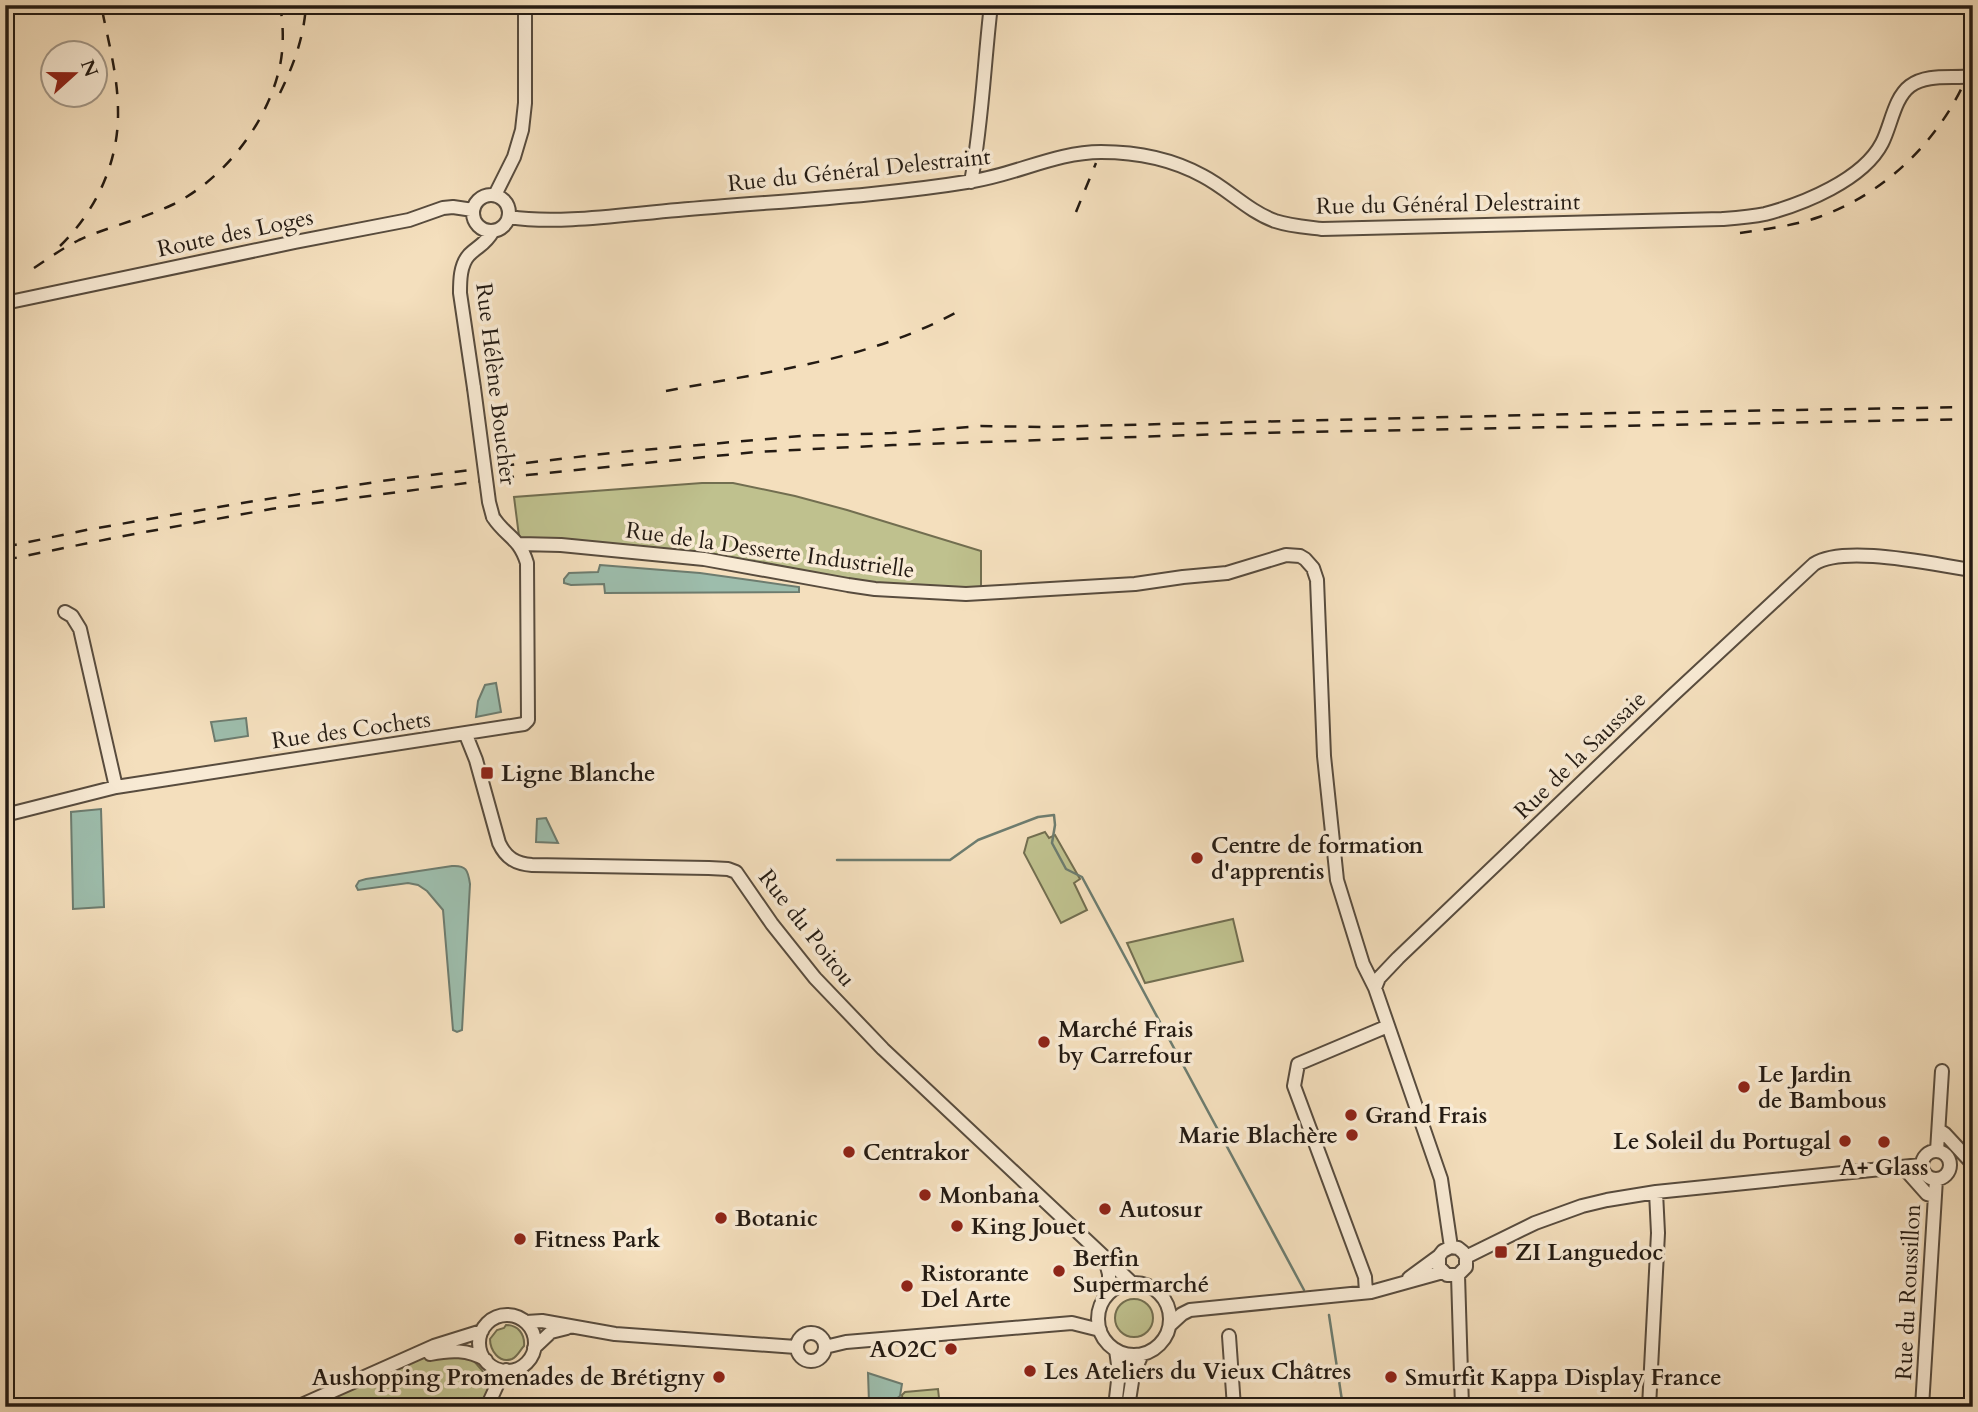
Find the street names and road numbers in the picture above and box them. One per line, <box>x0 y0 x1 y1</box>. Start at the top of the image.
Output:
street label: Rue du Général Delestraint <box>726 141 992 199</box>
street label: Rue du Général Delestraint <box>1316 186 1580 222</box>
street label: Route des Loges <box>154 201 316 265</box>
street label: Rue Hélène Boucher <box>468 281 524 487</box>
street label: Rue de la Desserte Industrielle <box>624 514 916 586</box>
street label: Rue de la Saussaie <box>1507 684 1653 826</box>
street label: Rue des Cochets <box>269 703 433 757</box>
street label: Rue du Poitou <box>751 863 863 993</box>
street label: Rue du Roussillon <box>1888 1203 1928 1381</box>

